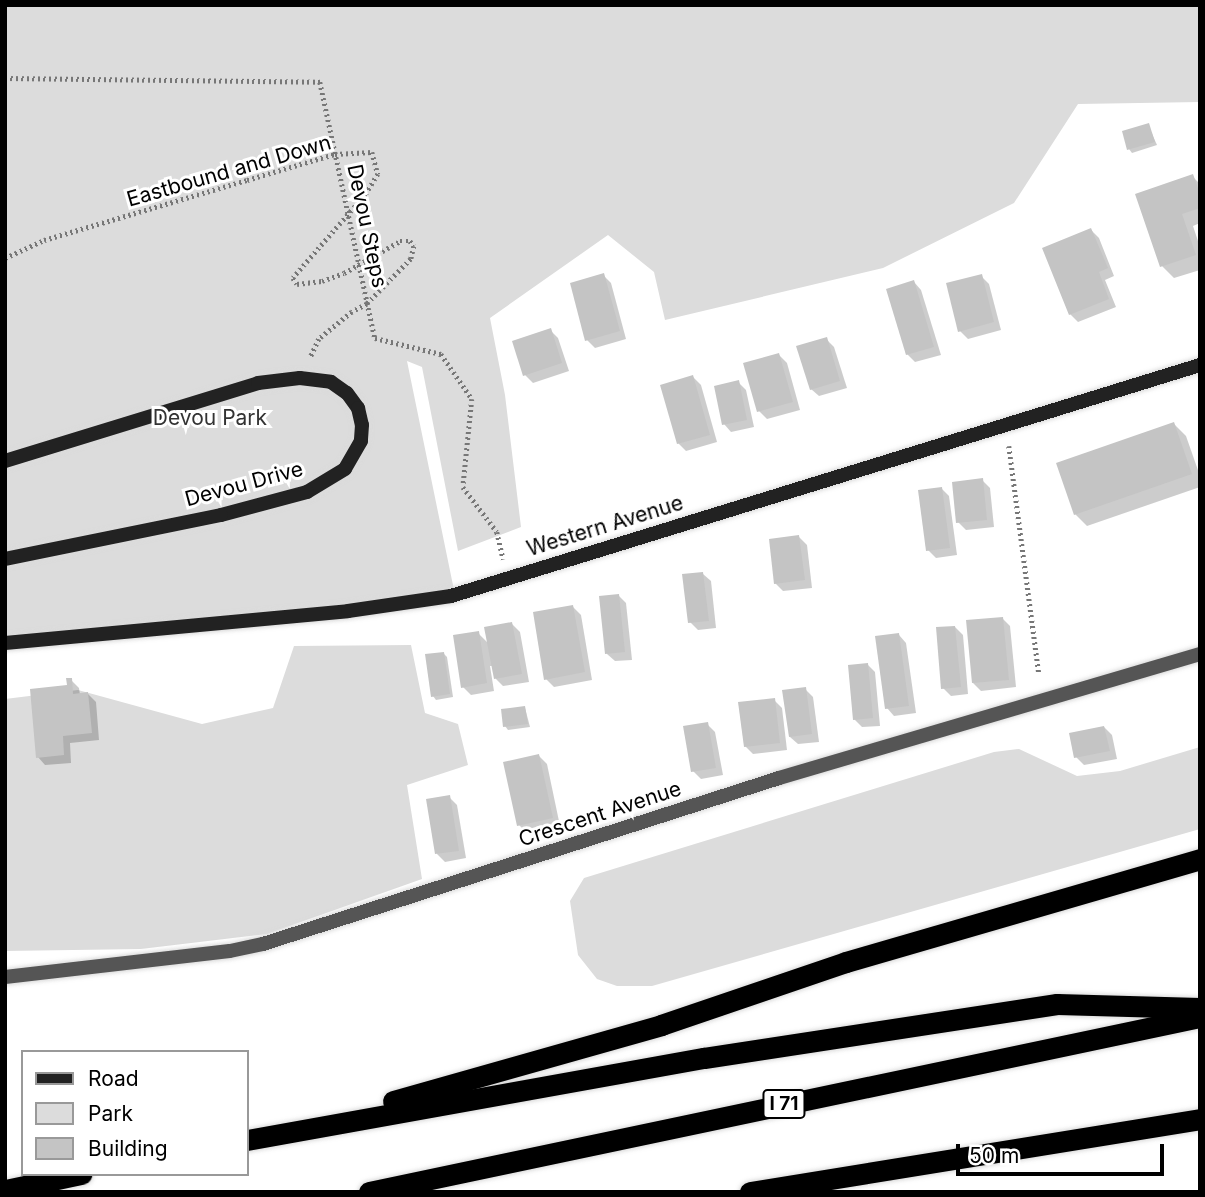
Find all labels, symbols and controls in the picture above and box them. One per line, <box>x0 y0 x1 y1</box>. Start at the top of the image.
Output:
street label: Eastbound and Down <box>124 130 334 212</box>
street label: Devou Steps <box>342 162 392 290</box>
park label: Devou Park <box>153 405 267 431</box>
street label: Devou Drive <box>182 456 306 512</box>
street label: Western Avenue <box>524 490 686 562</box>
street label: Crescent Avenue <box>516 776 684 852</box>
legend <box>21 1050 248 1176</box>
text: Road <box>88 1066 139 1091</box>
road number: I 71 <box>761 1088 807 1120</box>
text: Park <box>88 1101 133 1126</box>
scale bar <box>960 1130 1168 1174</box>
text: Building <box>88 1136 168 1161</box>
text: 50 m <box>969 1143 1019 1168</box>

